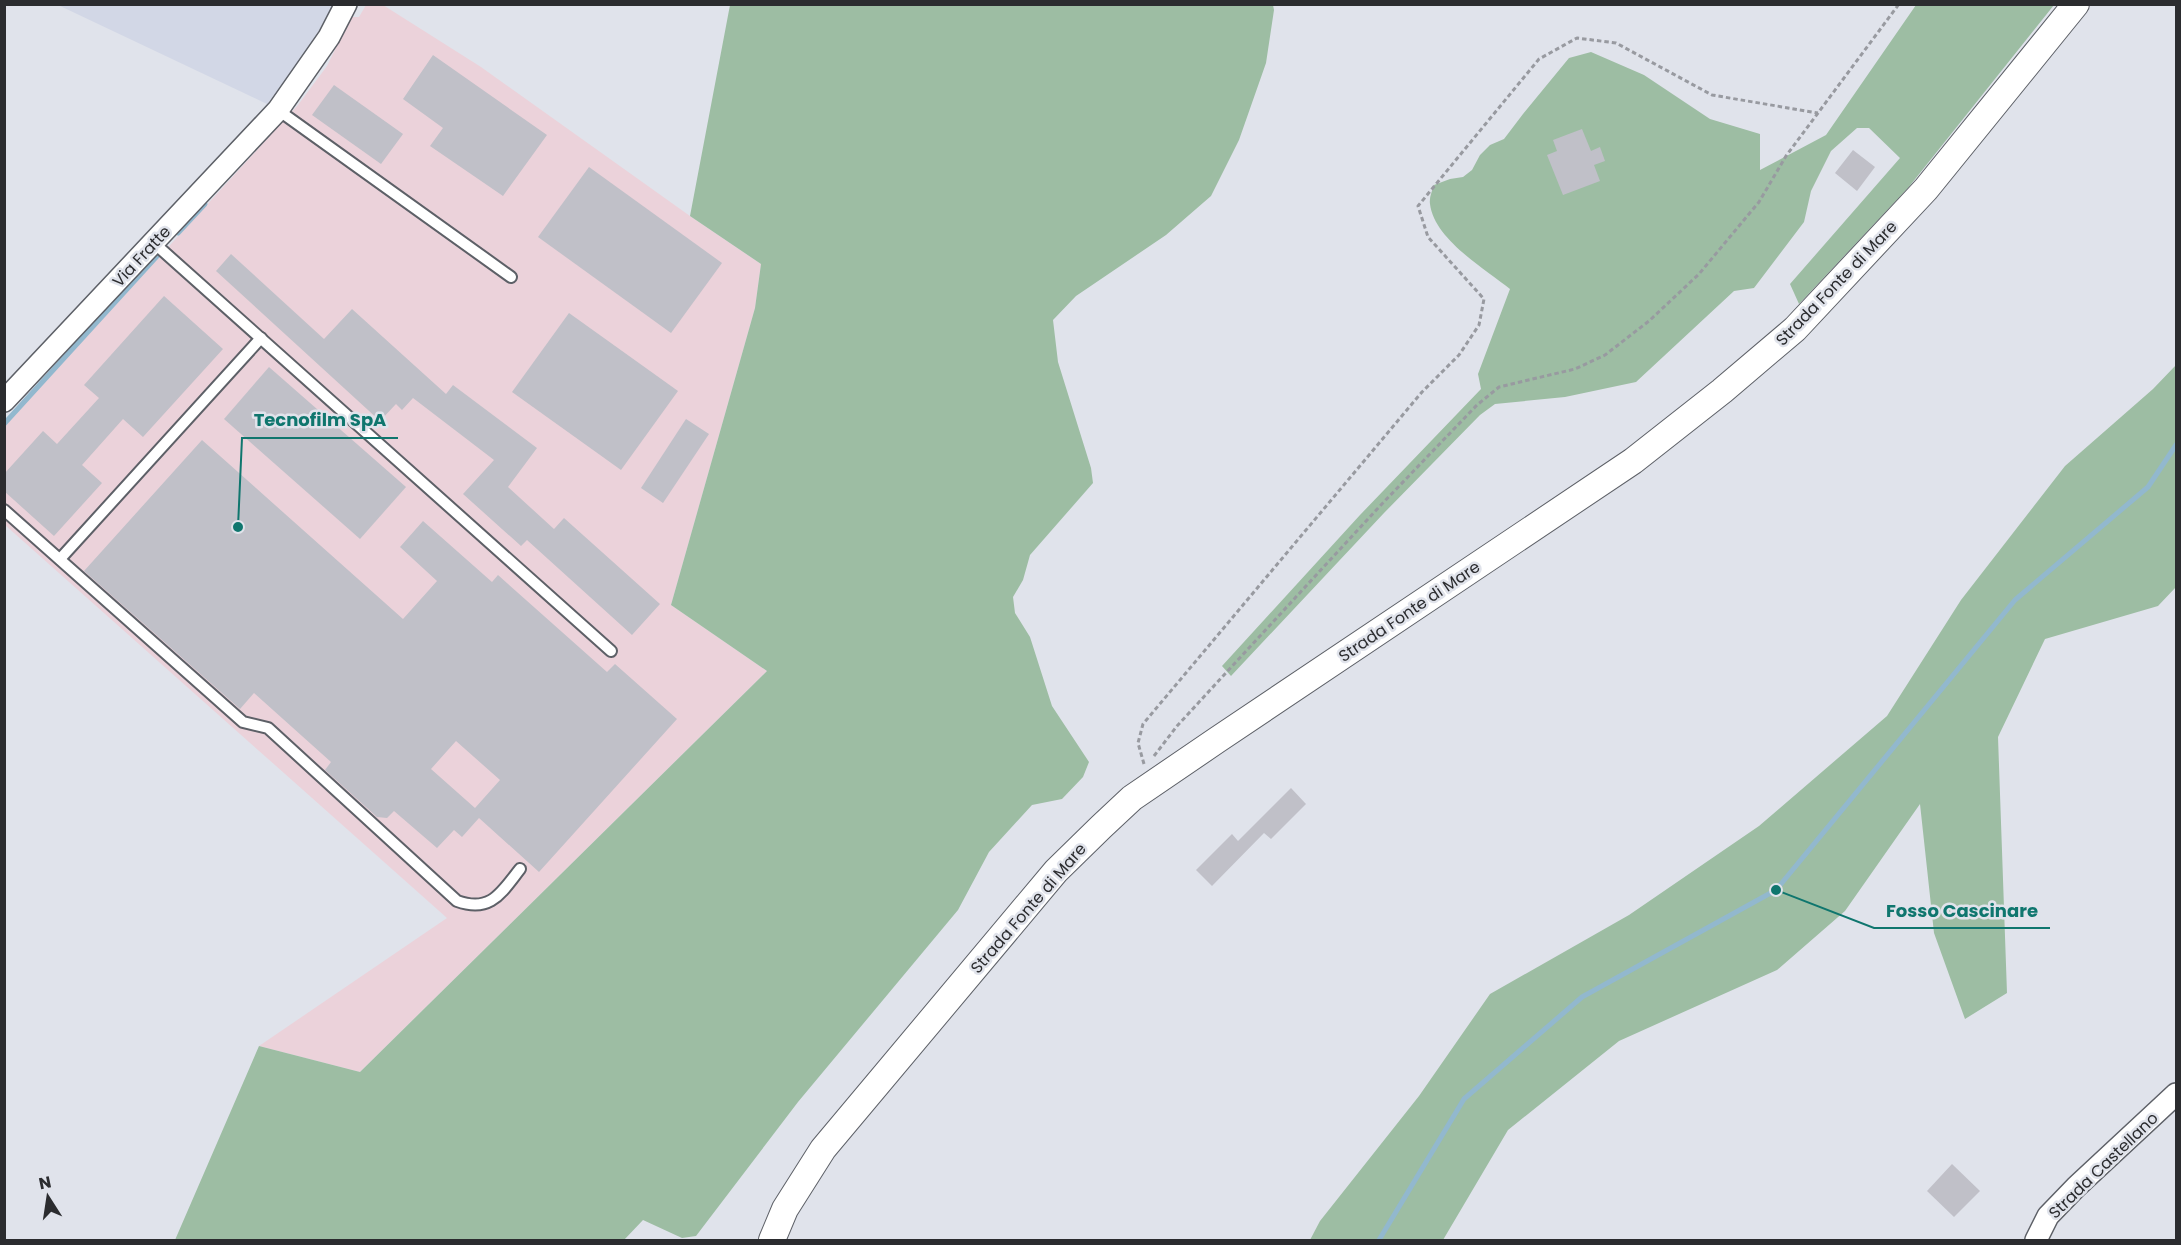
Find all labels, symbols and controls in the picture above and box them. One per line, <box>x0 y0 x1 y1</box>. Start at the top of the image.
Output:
street label: Strada Fonte di Mare <box>1770 216 1902 351</box>
street label: Via Fratte <box>107 221 176 292</box>
callout: Tecnofilm SpA <box>242 402 398 438</box>
text: Tecnofilm SpA <box>254 407 386 432</box>
street label: Strada Fonte di Mare <box>1334 555 1485 667</box>
street label: Strada Fonte di Mare <box>965 838 1092 979</box>
callout: Fosso Cascinare <box>1874 892 2050 928</box>
text: Fosso Cascinare <box>1886 898 2038 923</box>
street label: Strada Castellano <box>2043 1107 2163 1224</box>
north arrow <box>18 1167 78 1227</box>
text: N <box>37 1170 53 1195</box>

